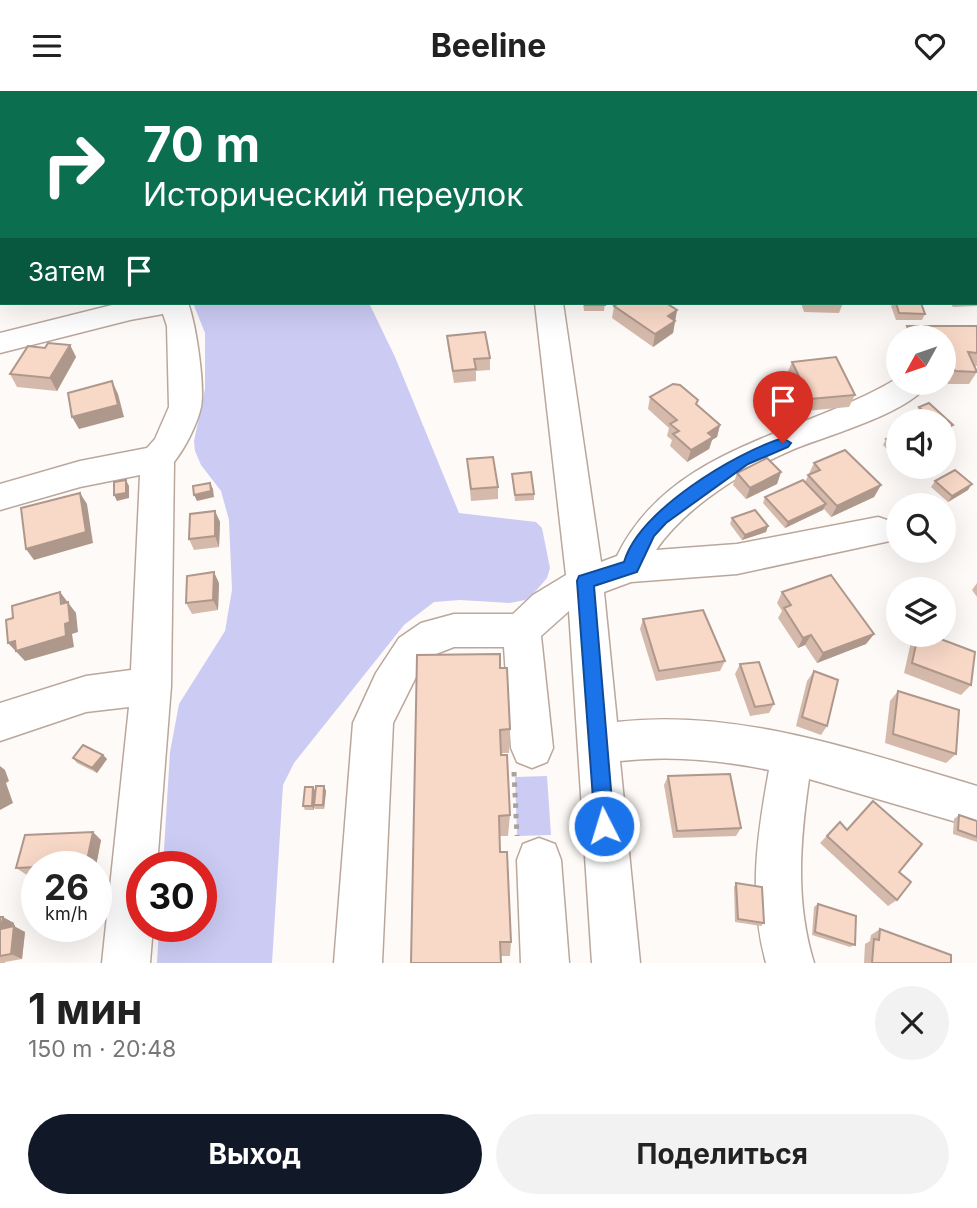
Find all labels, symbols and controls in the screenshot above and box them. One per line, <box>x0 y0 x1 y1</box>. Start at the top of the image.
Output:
text: Beeline <box>431 26 546 65</box>
icon: menu <box>28 27 66 65</box>
icon: heart <box>911 27 949 65</box>
text: 70 m <box>143 115 260 174</box>
icon: right <box>28 119 119 210</box>
text: Исторический переулок <box>143 175 524 214</box>
icon: arrive <box>120 252 158 290</box>
text: Затем <box>28 256 106 287</box>
north arrow <box>886 325 956 395</box>
map controls <box>886 325 956 647</box>
pin <box>753 371 813 443</box>
icon: arrive <box>764 382 802 420</box>
button: sound <box>886 409 956 479</box>
button: search <box>886 493 956 563</box>
button: layers <box>886 577 956 647</box>
position arrow <box>567 789 641 863</box>
speed limit sign: 30 <box>126 851 217 942</box>
text: 26 <box>44 866 89 908</box>
text: km/h <box>45 903 88 924</box>
text: 1 мин <box>28 983 142 1034</box>
button: close <box>875 986 949 1060</box>
text: 150 m · 20:48 <box>28 1035 176 1063</box>
button: Выход <box>28 1114 482 1194</box>
button: Поделиться <box>496 1114 949 1194</box>

